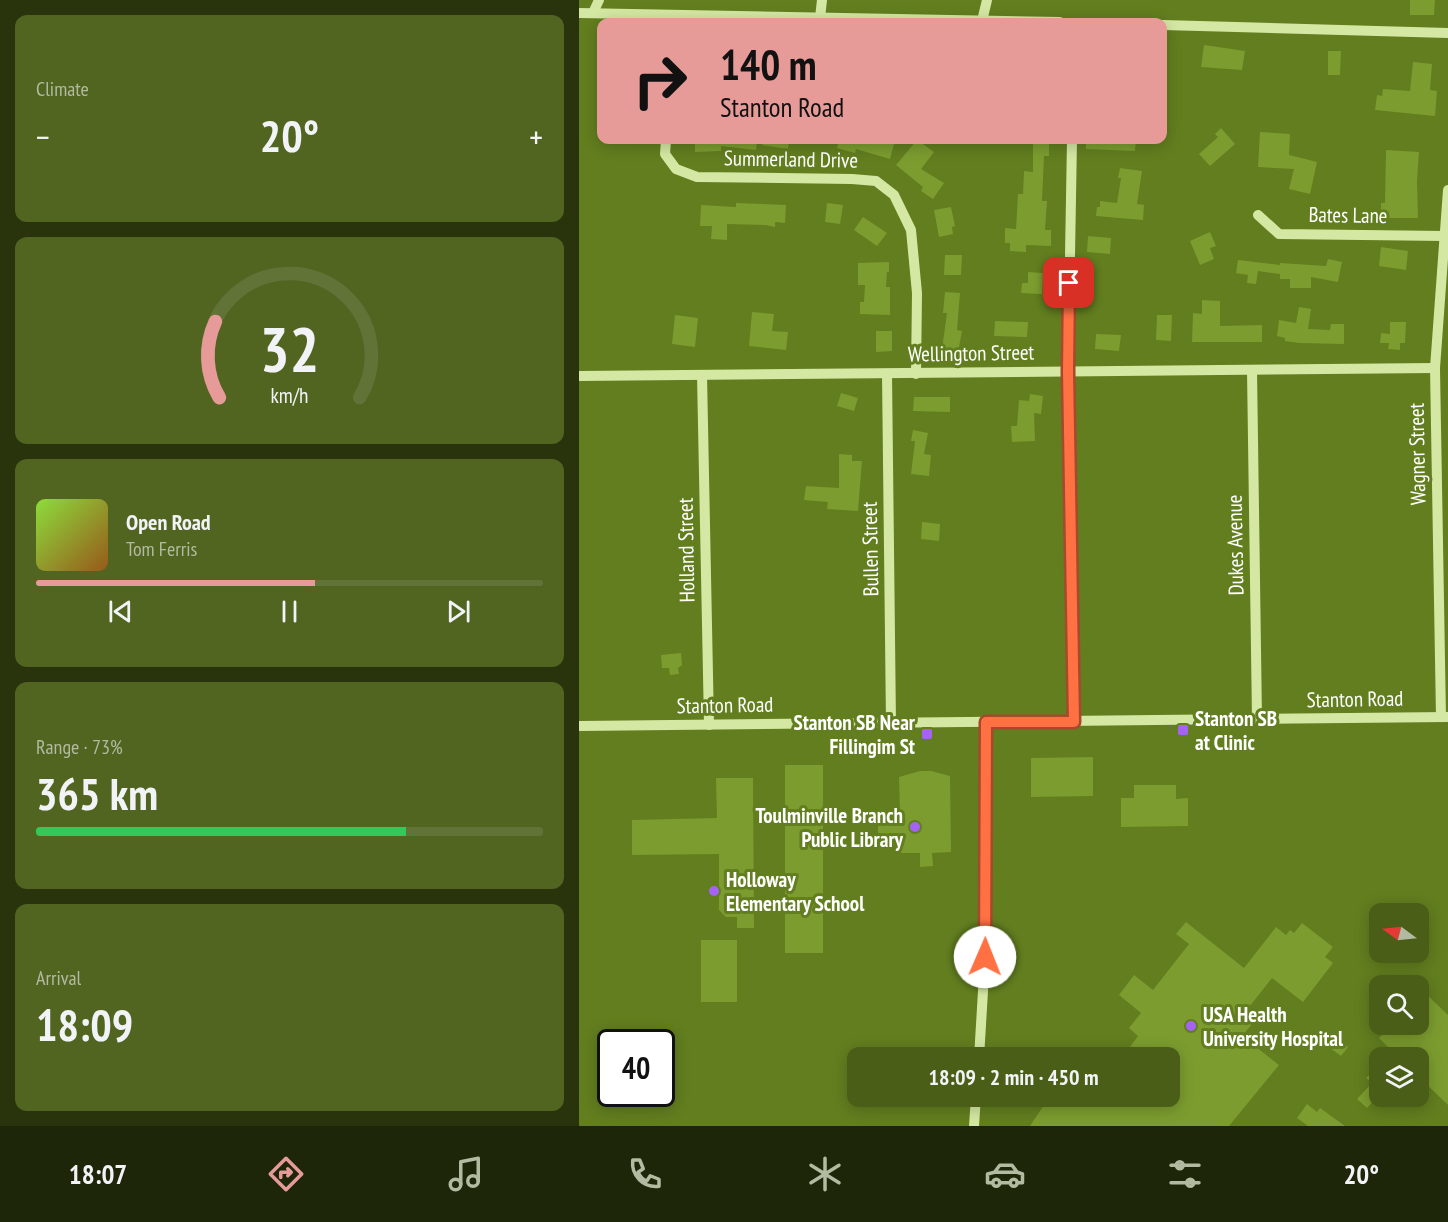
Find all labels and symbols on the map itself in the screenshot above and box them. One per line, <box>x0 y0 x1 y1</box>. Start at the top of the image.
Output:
street label: Summerland Drive <box>724 144 858 174</box>
street label: Bates Lane <box>1308 201 1388 229</box>
pin <box>1043 257 1094 308</box>
street label: Wellington Street <box>908 338 1035 368</box>
street label: Wagner Street <box>1403 402 1431 505</box>
street label: Dukes Avenue <box>1221 494 1249 596</box>
street label: Holland Street <box>672 497 700 603</box>
street label: Bullen Street <box>856 501 884 597</box>
street label: Stanton Road <box>1306 685 1404 713</box>
street label: Stanton Road <box>676 691 774 719</box>
place label: Stanton SB at Clinic <box>1195 705 1277 756</box>
place label: Stanton SB Near Fillingim St <box>793 709 916 760</box>
marker: Stanton SB at Clinic <box>1176 723 1190 737</box>
marker: Stanton SB Near Fillingim St <box>920 727 934 741</box>
place label: Toulminville Branch Public Library <box>755 802 904 853</box>
marker: Toulminville Branch Public Library <box>908 820 922 834</box>
place label: Holloway Elementary School <box>726 866 865 917</box>
marker: Holloway Elementary School <box>707 884 721 898</box>
north arrow <box>1369 903 1429 963</box>
position arrow <box>953 925 1017 989</box>
place label: USA Health University Hospital <box>1203 1001 1344 1052</box>
marker: USA Health University Hospital <box>1184 1019 1198 1033</box>
speed limit sign: 40 <box>597 1029 675 1107</box>

